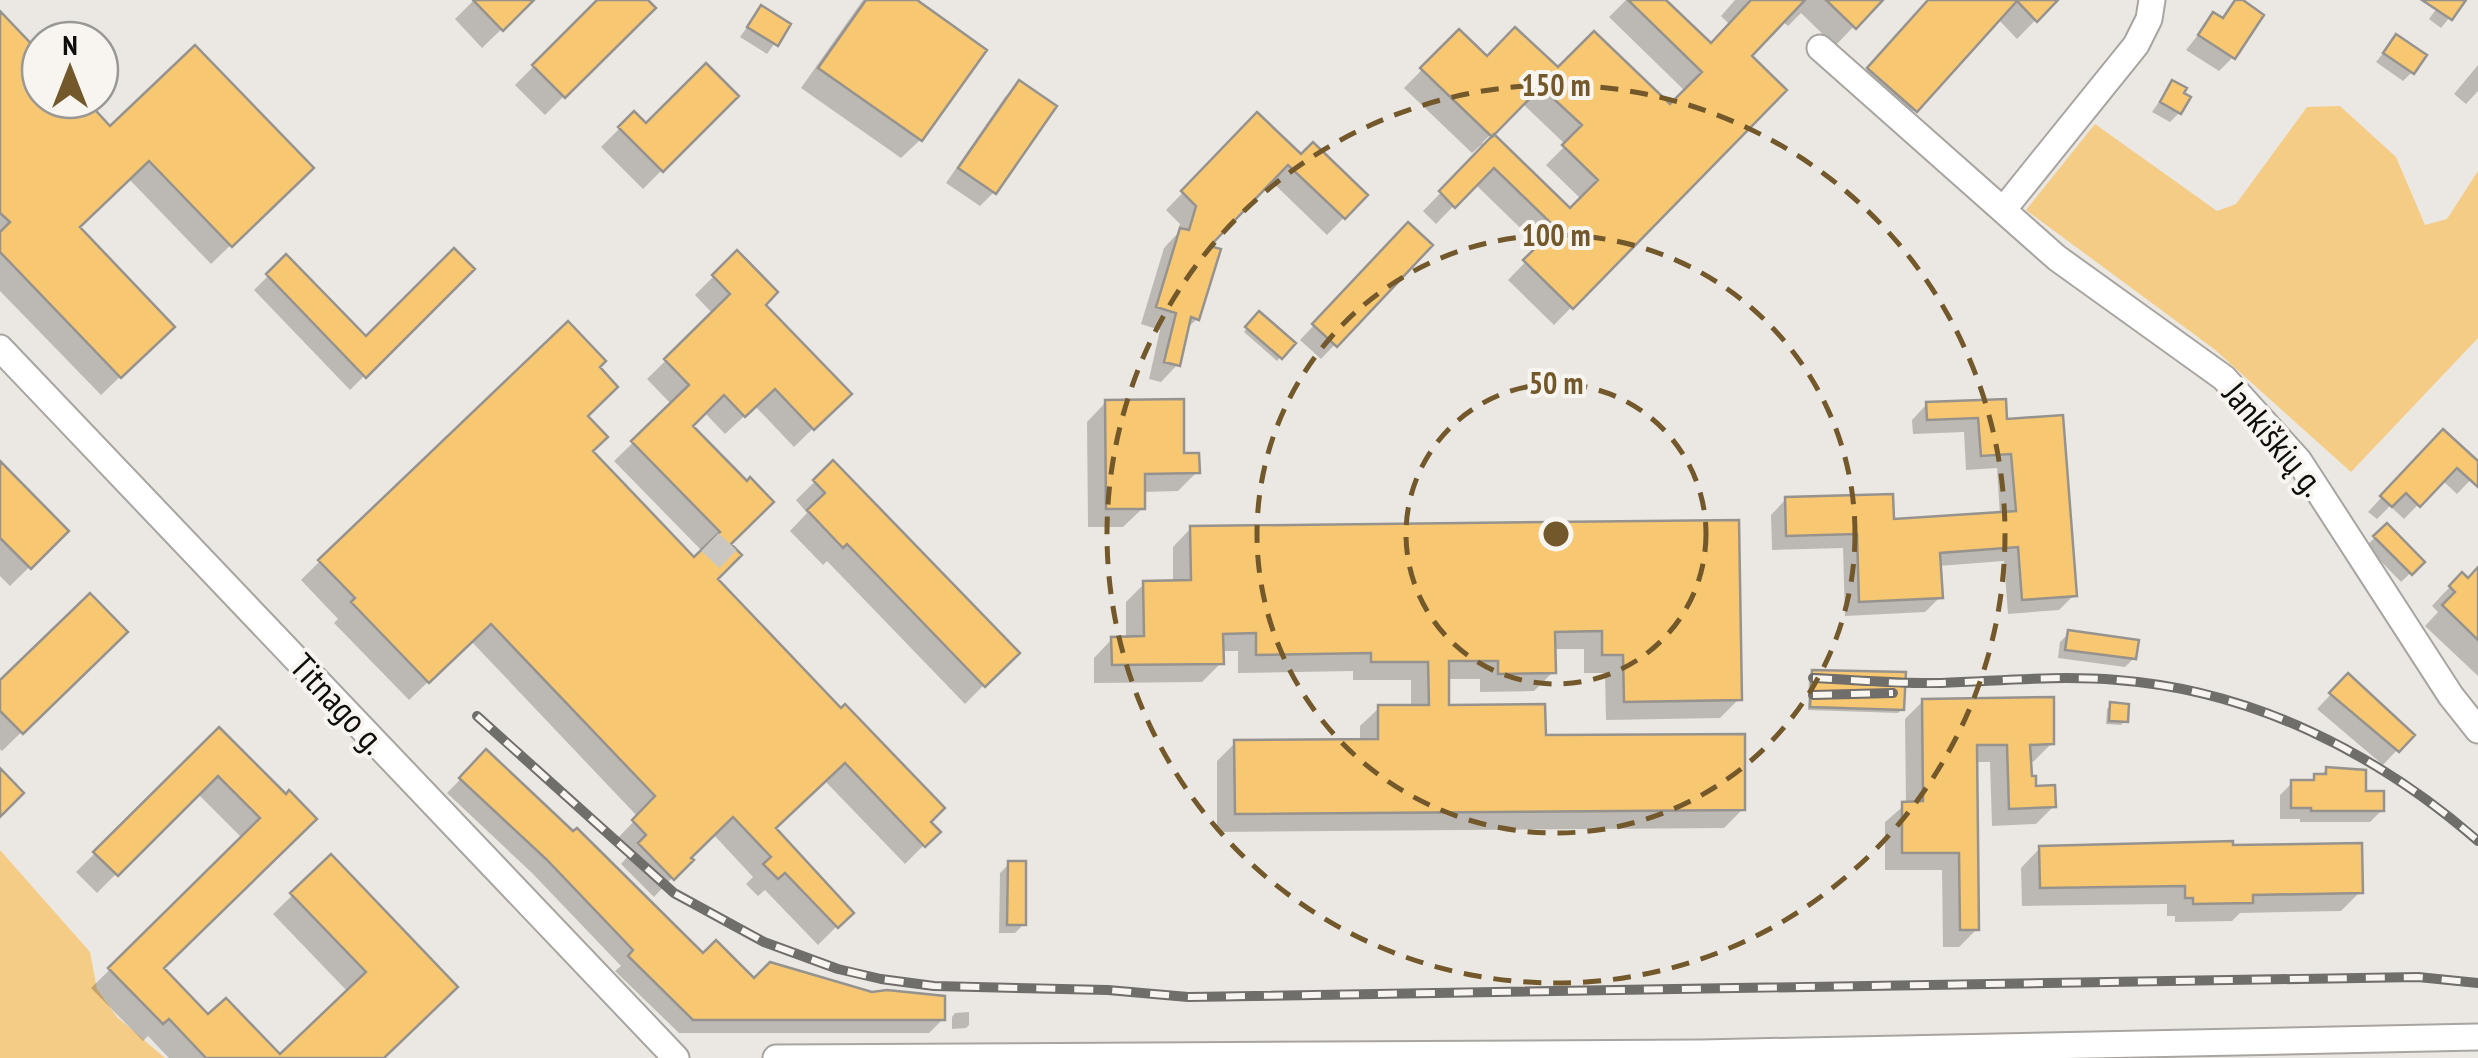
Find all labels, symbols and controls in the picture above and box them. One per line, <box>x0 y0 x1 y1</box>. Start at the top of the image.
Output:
north arrow <box>20 20 120 120</box>
text: N <box>62 26 78 63</box>
text: 150 m <box>1521 65 1591 104</box>
text: 100 m <box>1521 215 1591 254</box>
text: 50 m <box>1529 363 1583 402</box>
street label: Jankiškių g. <box>2213 371 2336 505</box>
centre of rings <box>1538 516 1574 552</box>
street label: Titnago g. <box>281 643 397 763</box>

